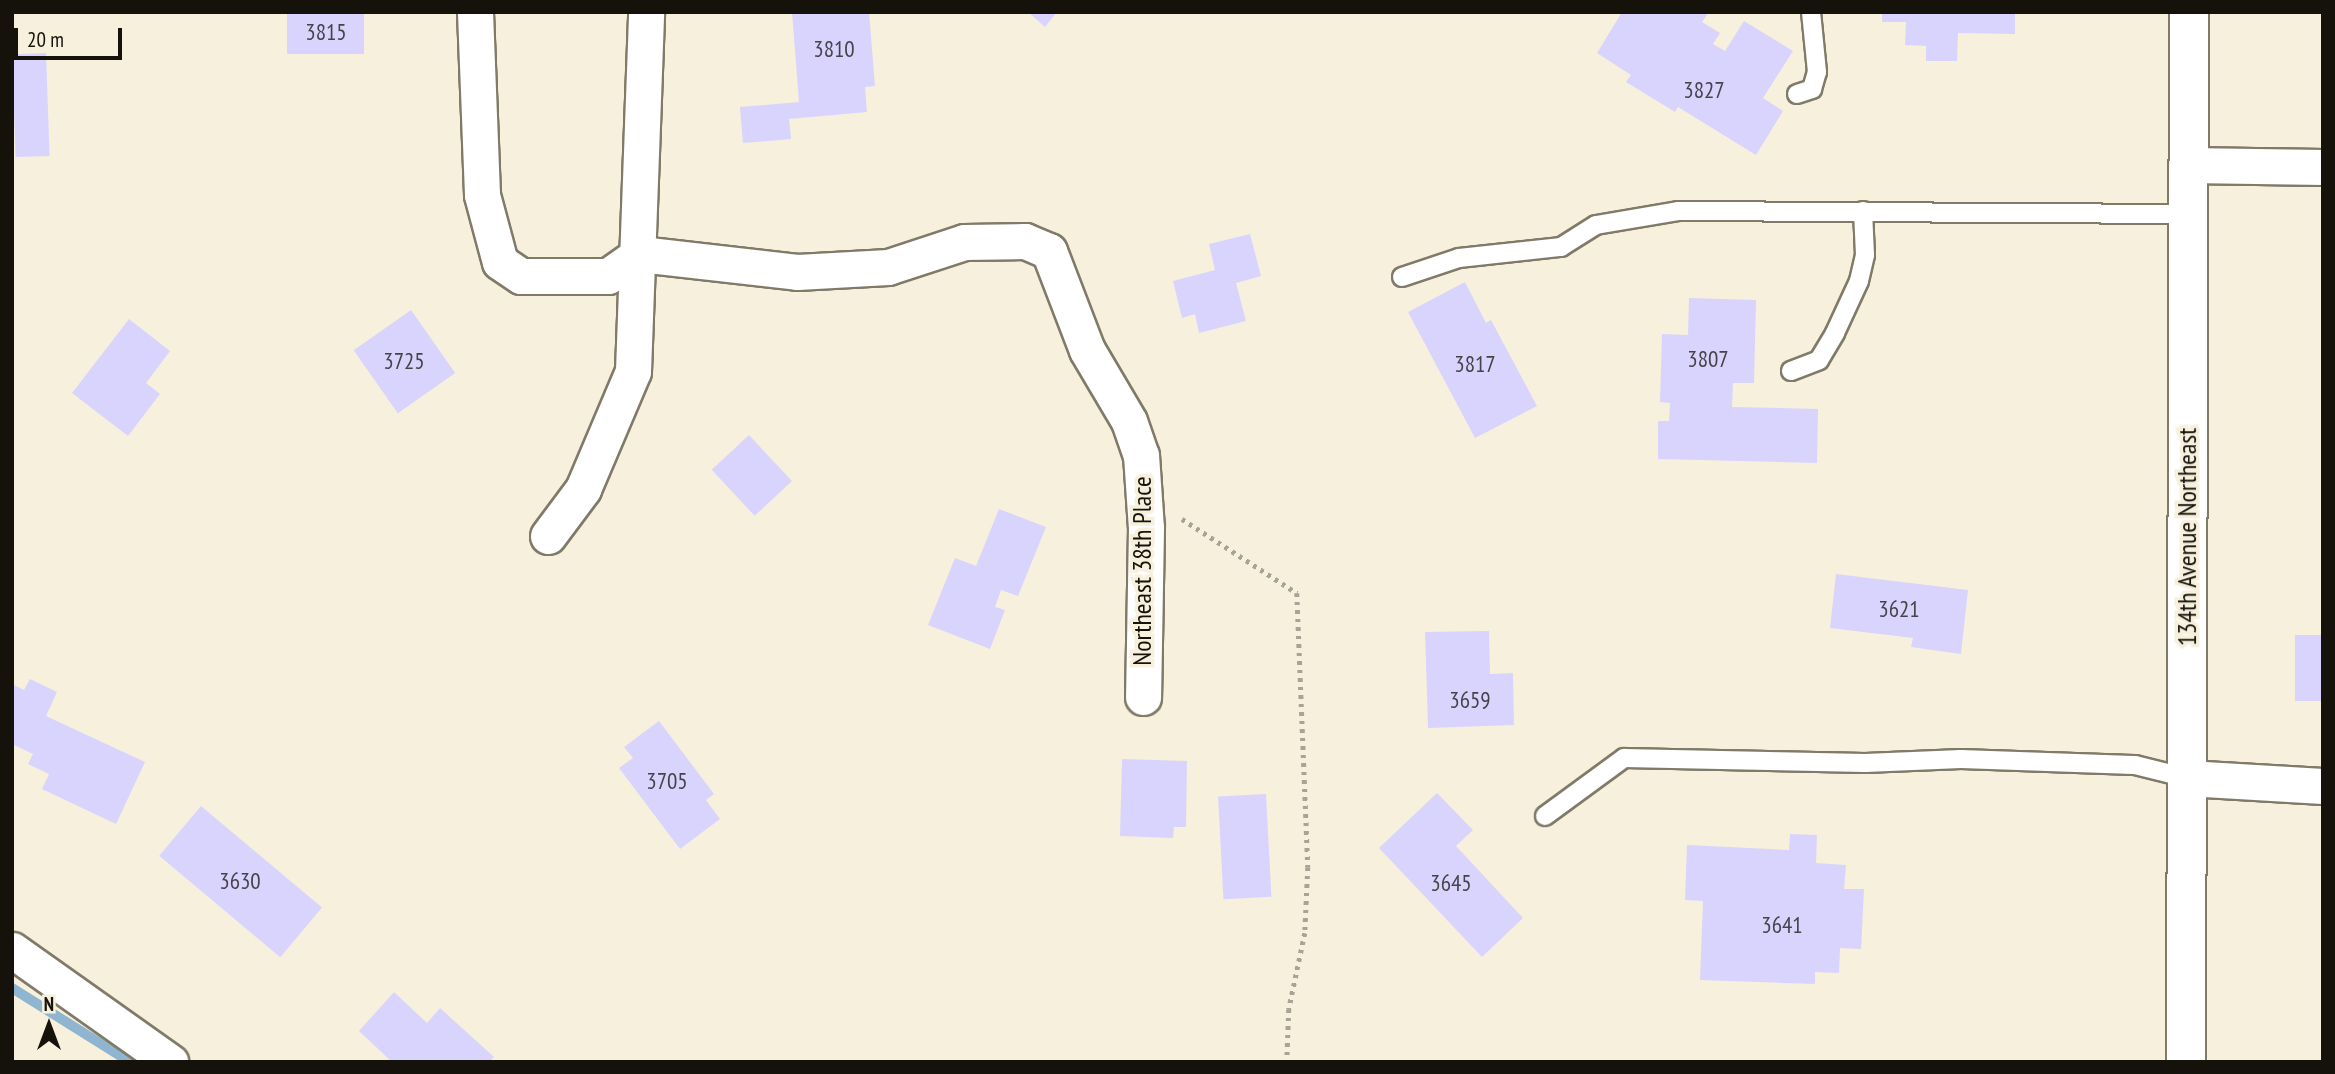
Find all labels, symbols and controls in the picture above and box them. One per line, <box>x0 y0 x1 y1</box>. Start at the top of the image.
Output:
scale bar <box>18 14 126 58</box>
house number: 3815 <box>305 18 347 46</box>
text: 20 m <box>27 26 64 53</box>
house number: 3810 <box>813 35 855 63</box>
house number: 3827 <box>1683 76 1725 104</box>
house number: 3807 <box>1687 345 1729 373</box>
house number: 3725 <box>383 347 425 375</box>
house number: 3817 <box>1454 350 1496 378</box>
street label: 134th Avenue Northeast <box>2171 427 2203 647</box>
street label: Northeast 38th Place <box>1126 476 1158 666</box>
house number: 3621 <box>1878 595 1920 623</box>
house number: 3659 <box>1449 686 1491 714</box>
house number: 3705 <box>646 767 688 795</box>
house number: 3630 <box>219 867 261 895</box>
house number: 3645 <box>1430 869 1472 897</box>
house number: 3641 <box>1761 911 1803 939</box>
north arrow <box>14 990 84 1060</box>
text: N <box>44 992 54 1016</box>

